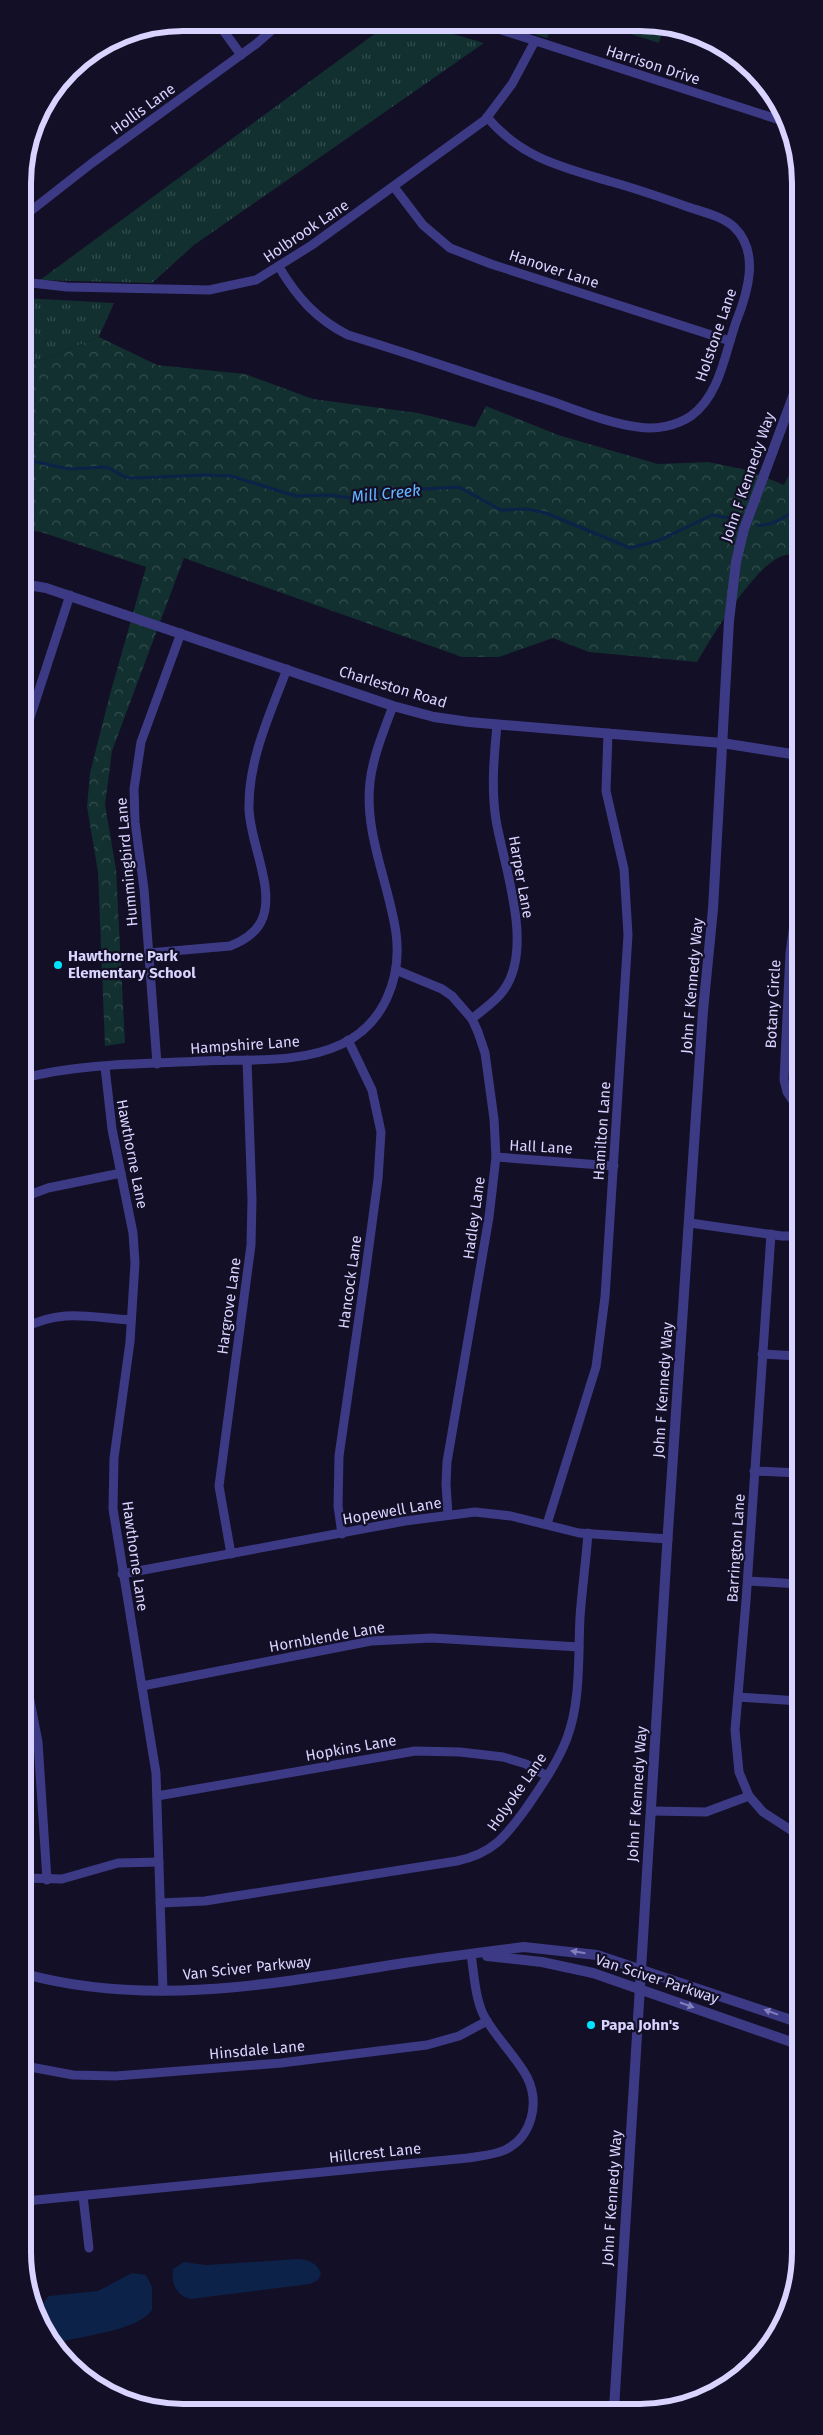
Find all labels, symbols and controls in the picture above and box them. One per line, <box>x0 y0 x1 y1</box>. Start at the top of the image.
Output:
street label: Harrison Drive <box>604 41 702 89</box>
street label: Hollis Lane <box>107 80 179 138</box>
street label: Holbrook Lane <box>260 196 352 266</box>
street label: Hanover Lane <box>507 246 601 292</box>
street label: Holstone Lane <box>692 286 740 384</box>
street label: John F Kennedy Way <box>717 409 779 544</box>
water label: Mill Creek <box>350 480 422 507</box>
street label: Charleston Road <box>337 662 449 712</box>
street label: Hummingbird Lane <box>112 797 142 927</box>
street label: Harper Lane <box>505 834 537 920</box>
street label: John F Kennedy Way <box>677 917 707 1055</box>
place label: Hawthorne Park Elementary School <box>68 947 196 982</box>
marker: Hawthorne Park Elementary School <box>52 959 64 971</box>
street label: Botany Circle <box>762 959 784 1049</box>
street label: Hampshire Lane <box>189 1032 301 1058</box>
street label: Hamilton Lane <box>590 1081 614 1181</box>
street label: Hawthorne Lane <box>113 1098 151 1210</box>
street label: Hall Lane <box>509 1136 573 1158</box>
street label: Hadley Lane <box>459 1175 489 1261</box>
street label: Hancock Lane <box>335 1234 365 1330</box>
street label: Hargrove Lane <box>213 1256 245 1356</box>
street label: John F Kennedy Way <box>649 1321 677 1459</box>
street label: Hopewell Lane <box>341 1493 443 1529</box>
street label: Barrington Lane <box>723 1493 749 1603</box>
street label: Hawthorne Lane <box>118 1500 152 1612</box>
street label: Hornblende Lane <box>268 1618 386 1656</box>
street label: John F Kennedy Way <box>623 1725 651 1863</box>
street label: Hopkins Lane <box>304 1731 398 1765</box>
street label: Holyoke Lane <box>483 1749 551 1835</box>
one-way arrow <box>569 1947 585 1955</box>
street label: Van Sciver Parkway <box>593 1951 722 2008</box>
street label: Van Sciver Parkway <box>182 1952 313 1984</box>
one-way arrow <box>679 2002 694 2009</box>
one-way arrow <box>764 2008 779 2015</box>
place label: Papa John's <box>601 2016 679 2034</box>
marker: Papa John's <box>585 2019 597 2031</box>
street label: Hinsdale Lane <box>208 2037 306 2063</box>
street label: John F Kennedy Way <box>598 2129 626 2267</box>
street label: Hillcrest Lane <box>328 2139 422 2167</box>

